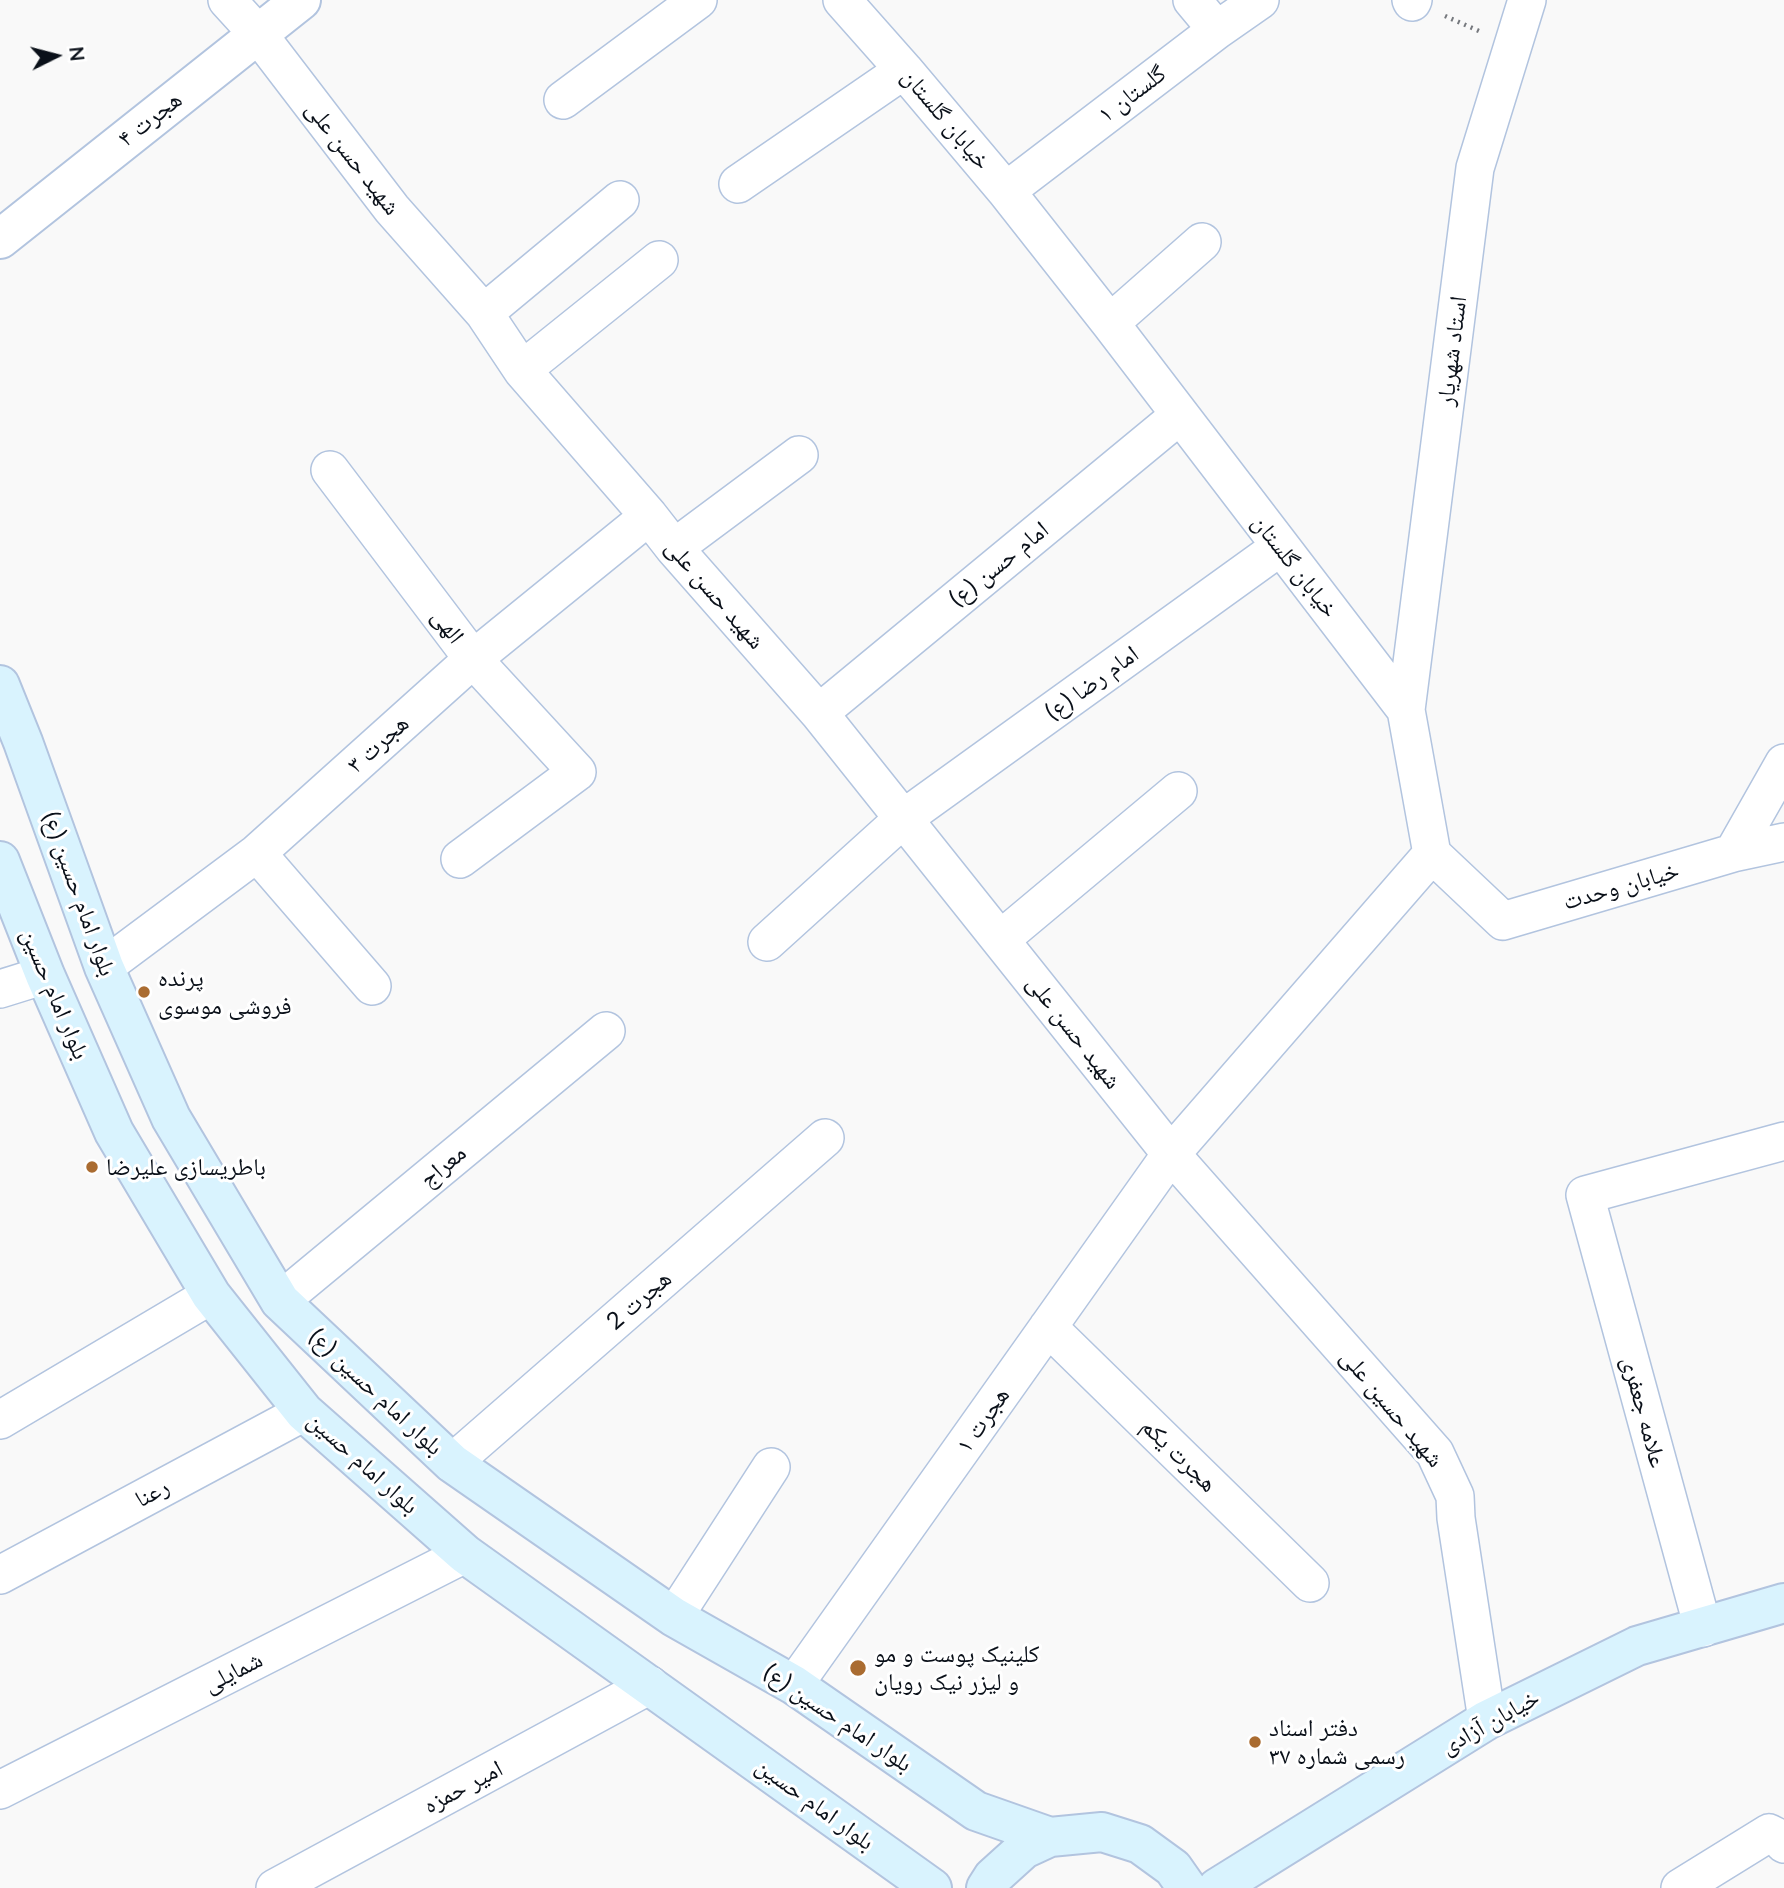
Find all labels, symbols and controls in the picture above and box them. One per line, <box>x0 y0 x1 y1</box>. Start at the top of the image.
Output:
north arrow <box>21 21 91 91</box>
text: N <box>65 45 90 62</box>
street label: گلستان ۱ <box>1092 59 1172 129</box>
street label: خیابان گلستان <box>895 62 997 176</box>
street label: هجرت ۴ <box>112 85 188 153</box>
street label: شهید حسن علی <box>299 95 407 221</box>
street label: استاد شهریار <box>1431 294 1473 408</box>
street label: خیابان گلستان <box>1246 509 1344 623</box>
street label: امام حسن (ع) <box>944 515 1054 613</box>
street label: شهید حسن علی <box>659 533 771 655</box>
street label: الهی <box>426 603 470 649</box>
street label: امام رضا (ع) <box>1040 640 1144 726</box>
street label: هجرت ۳ <box>341 709 415 779</box>
street label: بلوار امام حسین (ع) <box>36 808 122 980</box>
street label: خیابان وحدت <box>1560 856 1682 916</box>
street label: بلوار امام حسین <box>15 924 95 1064</box>
place label: پرنده فروشی موسوی <box>158 964 291 1020</box>
street label: شهید حسن علی <box>1020 969 1128 1095</box>
marker: پرنده فروشی موسوی <box>136 984 152 1000</box>
street label: معراج <box>414 1138 472 1194</box>
place label: باطریسازی علیرضا <box>106 1153 266 1181</box>
marker: باطریسازی علیرضا <box>84 1159 100 1175</box>
street label: هجرت 2 <box>601 1264 677 1336</box>
street label: بلوار امام حسین (ع) <box>303 1323 449 1461</box>
street label: شهید حسین علی <box>1334 1343 1450 1473</box>
street label: علامه جعفری <box>1615 1353 1673 1471</box>
street label: هجرت ۱ <box>950 1382 1016 1458</box>
street label: بلوار امام حسین <box>302 1406 424 1520</box>
street label: هجرت یکم <box>1135 1412 1223 1498</box>
street label: رعنا <box>130 1472 174 1514</box>
place label: کلینیک پوست و مو و لیزر نیک رویان <box>874 1640 1039 1696</box>
street label: شمایلی <box>199 1645 267 1699</box>
street label: بلوار امام حسین (ع) <box>758 1658 918 1778</box>
marker: کلینیک پوست و مو و لیزر نیک رویان <box>848 1658 868 1678</box>
street label: خیابان آزادی <box>1436 1683 1544 1761</box>
place label: دفتر اسناد رسمی شماره ۳۷ <box>1269 1714 1405 1770</box>
marker: دفتر اسناد رسمی شماره ۳۷ <box>1247 1734 1263 1750</box>
street label: بلوار امام حسین <box>750 1751 880 1857</box>
street label: امیر حمزه <box>418 1754 508 1820</box>

